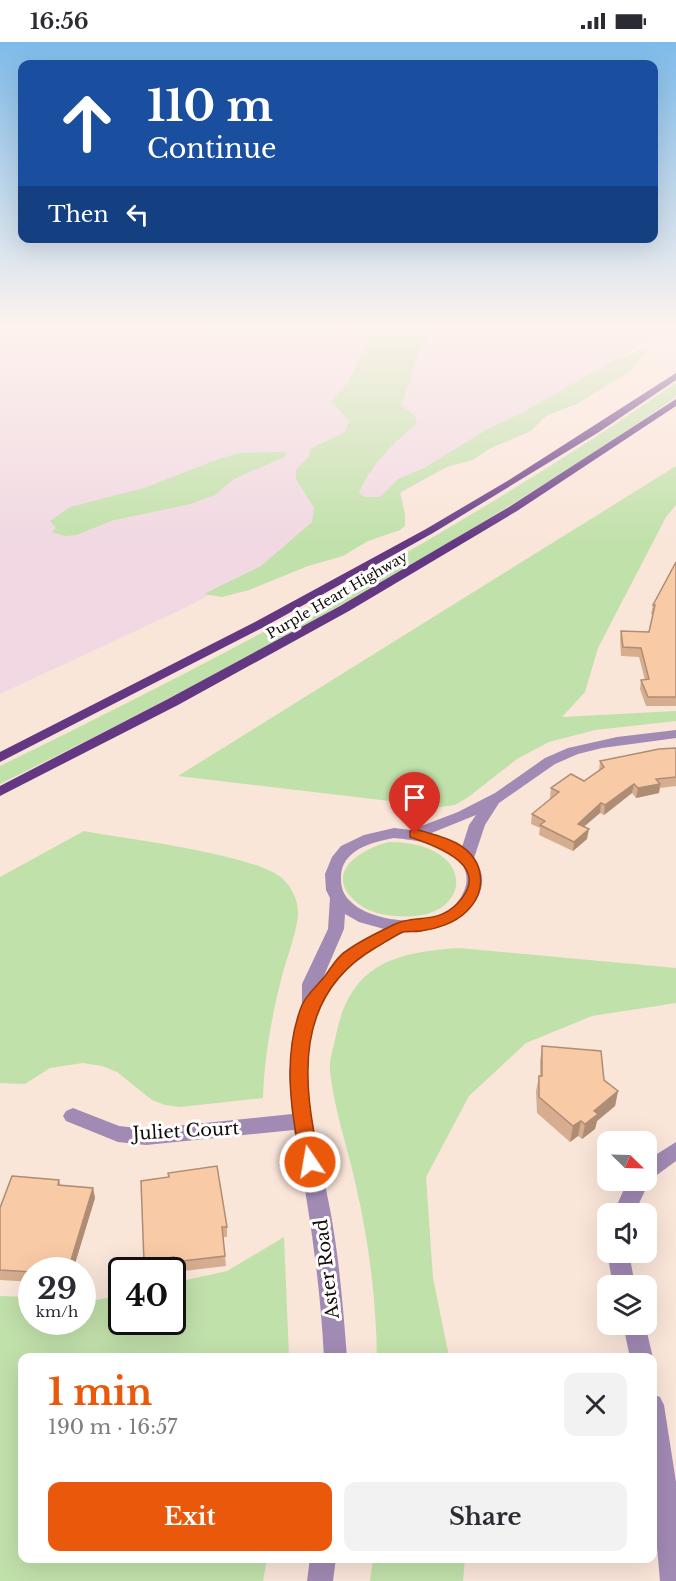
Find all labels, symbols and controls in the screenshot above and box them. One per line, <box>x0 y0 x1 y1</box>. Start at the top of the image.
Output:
text: 16:56 <box>30 8 89 35</box>
text: 110 m <box>147 80 273 132</box>
icon: ahead <box>48 84 126 162</box>
text: Continue <box>147 132 277 165</box>
icon: left <box>121 198 154 231</box>
text: Then <box>48 201 109 228</box>
street label: Purple Heart Highway <box>263 547 411 643</box>
pin <box>389 772 440 834</box>
icon: arrive <box>398 781 431 814</box>
street label: Juliet Court <box>130 1117 240 1145</box>
position arrow <box>278 1130 342 1194</box>
north arrow <box>597 1131 657 1191</box>
map controls <box>597 1131 657 1335</box>
button: sound <box>597 1203 657 1263</box>
street label: Aster Road <box>310 1218 344 1321</box>
speed limit sign: 40 <box>108 1257 186 1335</box>
text: 29 <box>37 1270 77 1307</box>
button: layers <box>597 1275 657 1335</box>
text: km/h <box>36 1302 78 1321</box>
text: 1 min <box>48 1370 152 1415</box>
button: close <box>564 1373 627 1436</box>
text: 190 m · 16:57 <box>48 1415 177 1439</box>
button: Exit <box>48 1482 332 1551</box>
button: Share <box>344 1482 627 1551</box>

